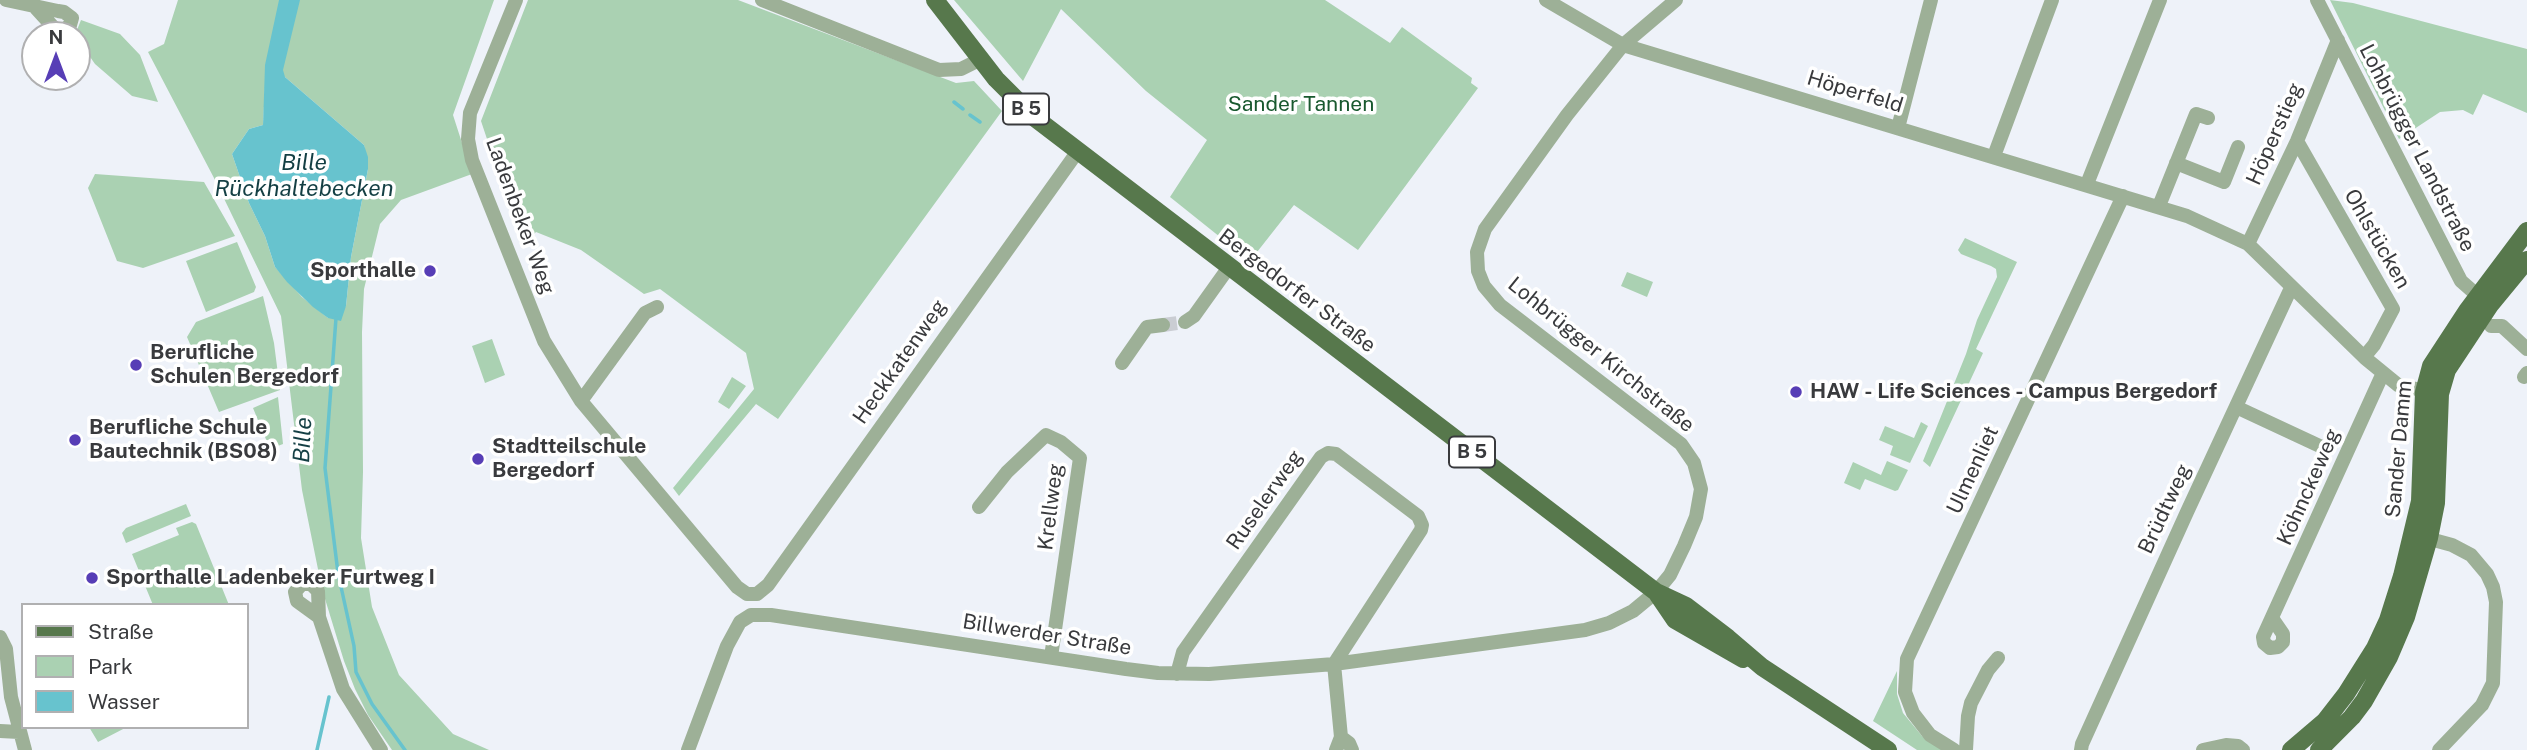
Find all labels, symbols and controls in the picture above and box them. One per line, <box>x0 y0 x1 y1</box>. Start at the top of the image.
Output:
north arrow <box>21 21 91 91</box>
text: N <box>49 26 63 48</box>
street label: Lohbrügger Landstraße <box>2354 40 2480 256</box>
street label: Höperfeld <box>1804 65 1906 119</box>
street label: Höperstieg <box>2241 79 2309 189</box>
park label: Sander Tannen <box>1228 92 1374 118</box>
road number: B 5 <box>1003 94 1049 124</box>
street label: Ladenbeker Weg <box>480 134 560 298</box>
water label: Bille Rückhaltebecken <box>214 149 394 203</box>
street label: Ohlstücken <box>2338 185 2416 293</box>
street label: Bergedorfer Straße <box>1213 224 1381 358</box>
place label: Sporthalle <box>310 258 416 284</box>
marker: Sporthalle <box>422 263 438 279</box>
street label: Lohbrügger Kirchstraße <box>1503 272 1699 438</box>
street label: Heckkatenweg <box>848 295 952 429</box>
place label: Berufliche Schulen Bergedorf <box>150 340 339 390</box>
marker: Berufliche Schulen Bergedorf <box>128 357 144 373</box>
place label: HAW - Life Sciences - Campus Bergedorf <box>1810 379 2217 405</box>
street label: Sander Damm <box>2380 379 2418 519</box>
marker: HAW - Life Sciences - Campus Bergedorf <box>1788 384 1804 400</box>
place label: Berufliche Schule Bautechnik (BS08) <box>89 415 278 465</box>
water label: Bille <box>288 416 318 464</box>
street label: Ulmenliet <box>1942 422 2004 518</box>
street label: Köhnckeweg <box>2272 425 2346 549</box>
marker: Berufliche Schule Bautechnik (BS08) <box>67 432 83 448</box>
place label: Stadtteilschule Bergedorf <box>492 434 646 484</box>
road number: B 5 <box>1449 436 1495 467</box>
street label: Ruselerweg <box>1221 445 1309 555</box>
marker: Stadtteilschule Bergedorf <box>470 451 486 467</box>
street label: Brüdtweg <box>2133 460 2197 558</box>
street label: Krellweg <box>1033 462 1069 552</box>
place label: Sporthalle Ladenbeker Furtweg I <box>106 565 435 591</box>
marker: Sporthalle Ladenbeker Furtweg I <box>84 570 100 586</box>
legend <box>21 603 248 729</box>
street label: Billwerder Straße <box>961 609 1133 661</box>
text: Straße <box>88 619 154 644</box>
text: Park <box>88 654 133 679</box>
text: Wasser <box>88 689 160 714</box>

